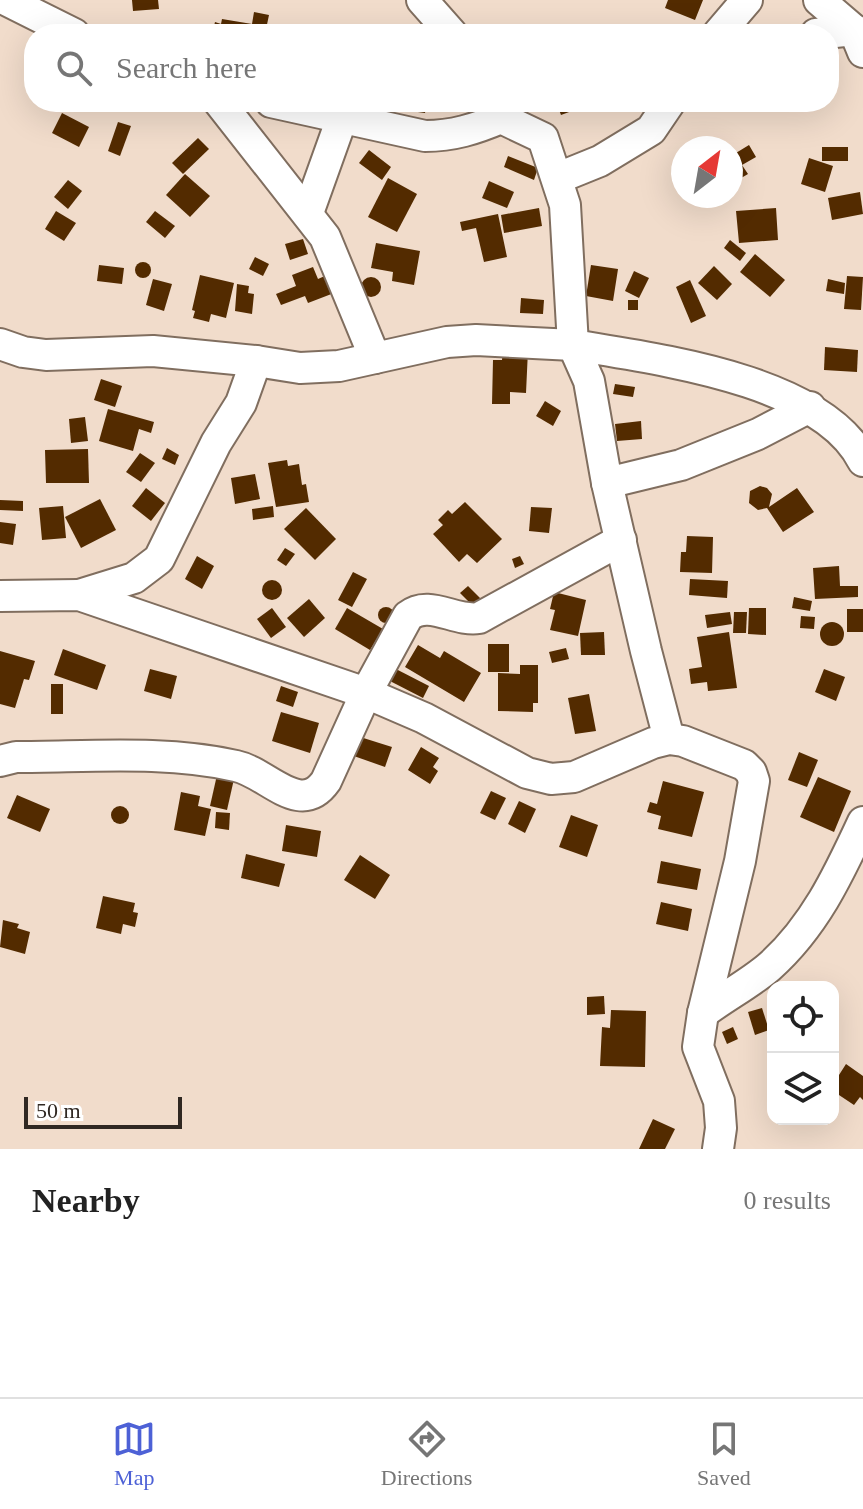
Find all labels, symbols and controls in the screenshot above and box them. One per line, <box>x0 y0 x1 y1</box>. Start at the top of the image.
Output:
search box <box>24 24 839 112</box>
icon: search <box>52 46 96 90</box>
text: Search here <box>116 51 257 84</box>
north arrow <box>671 136 743 208</box>
map controls <box>767 981 839 1125</box>
button: locate <box>767 981 839 1053</box>
button: layers <box>767 1053 839 1125</box>
scale bar <box>24 1093 182 1129</box>
text: 50 m <box>36 1098 81 1123</box>
text: Nearby <box>32 1182 140 1219</box>
text: 0 results <box>744 1186 831 1215</box>
tab: Map <box>112 1417 156 1491</box>
tab: Directions <box>381 1417 472 1491</box>
tab: Saved <box>697 1417 751 1491</box>

